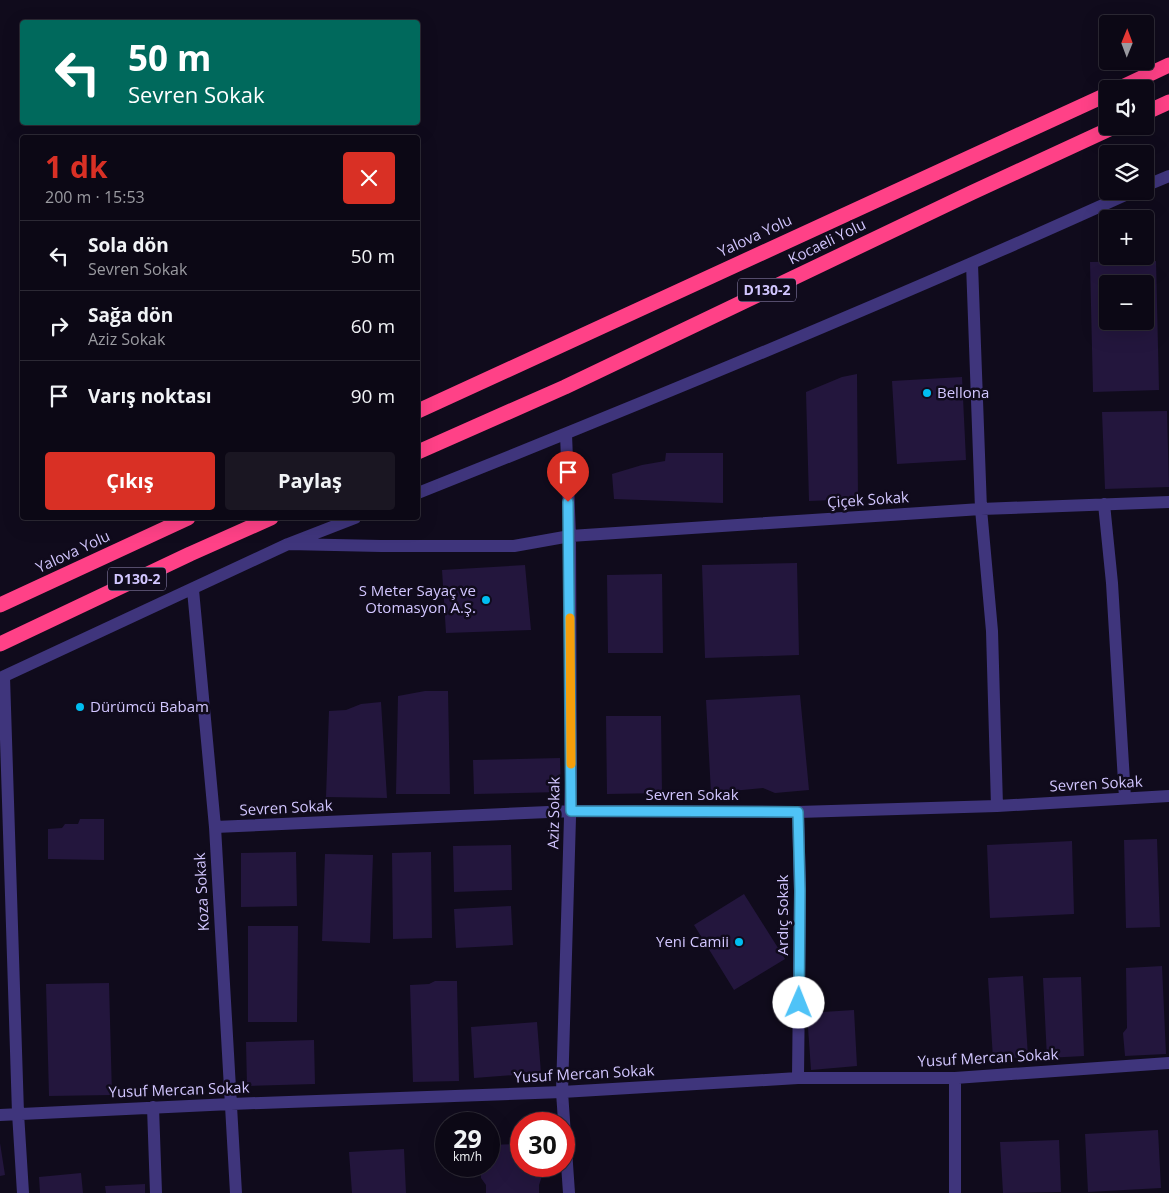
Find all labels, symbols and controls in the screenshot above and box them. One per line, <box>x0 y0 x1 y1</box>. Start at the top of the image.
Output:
north arrow <box>1099 15 1154 70</box>
map controls <box>1099 15 1154 330</box>
text: 50 m <box>128 34 211 81</box>
icon: left <box>45 40 110 105</box>
text: Sevren Sokak <box>128 79 265 109</box>
button: sound <box>1099 80 1154 135</box>
button: layers <box>1099 145 1154 200</box>
text: 1 dk <box>45 146 108 187</box>
button: close <box>343 152 395 204</box>
text: 200 m · 15:53 <box>45 186 145 208</box>
street label: Yalova Yolu <box>714 209 795 261</box>
button: + <box>1099 210 1154 265</box>
street label: Kocaeli̇ Yolu <box>784 214 869 269</box>
text: Sola dön <box>88 232 169 258</box>
icon: left <box>45 242 73 270</box>
text: 50 m <box>351 243 395 269</box>
text: Sevren Sokak <box>88 258 187 280</box>
button: − <box>1099 275 1154 330</box>
road number: D130-2 <box>738 278 796 302</box>
text: Sağa dön <box>88 302 173 328</box>
icon: right <box>45 312 73 340</box>
text: 60 m <box>351 313 395 339</box>
text: Aziz Sokak <box>88 328 165 350</box>
icon: arrive <box>45 382 73 410</box>
place label: Bellona <box>937 382 989 402</box>
text: Varış noktası <box>88 383 212 409</box>
text: 90 m <box>351 383 395 409</box>
marker: Bellona <box>921 387 933 399</box>
pin <box>547 451 589 502</box>
button: Çıkış <box>45 452 215 510</box>
button: Paylaş <box>225 452 395 510</box>
icon: arrive <box>554 458 582 486</box>
street label: Çiçek Sokak <box>826 486 910 512</box>
street label: Yalova Yolu <box>32 525 113 577</box>
road number: D130-2 <box>108 568 166 590</box>
place label: S Meter Sayaç ve Otomasyon A.Ş. <box>359 580 476 617</box>
marker: S Meter Sayaç ve Otomasyon A.Ş. <box>480 594 492 606</box>
place label: Dürümcü Babam <box>90 696 209 716</box>
marker: Dürümcü Babam <box>74 701 86 713</box>
street label: Sevren Sokak <box>1049 771 1143 795</box>
street label: Aziz Sokak <box>542 776 564 849</box>
street label: Sevren Sokak <box>645 784 739 804</box>
street label: Sevren Sokak <box>239 795 333 819</box>
street label: Koza Sokak <box>189 852 213 932</box>
street label: Ardıç Sokak <box>772 874 792 956</box>
place label: Yeni Camii <box>656 931 729 951</box>
marker: Yeni Camii <box>733 936 745 948</box>
position arrow <box>772 976 824 1028</box>
street label: Yusuf Mercan Sokak <box>917 1043 1059 1071</box>
street label: Yusuf Mercan Sokak <box>513 1059 655 1087</box>
street label: Yusuf Mercan Sokak <box>108 1077 250 1101</box>
speed limit sign: 30 <box>510 1112 575 1177</box>
text: 29 <box>453 1121 482 1155</box>
text: km/h <box>453 1148 482 1165</box>

